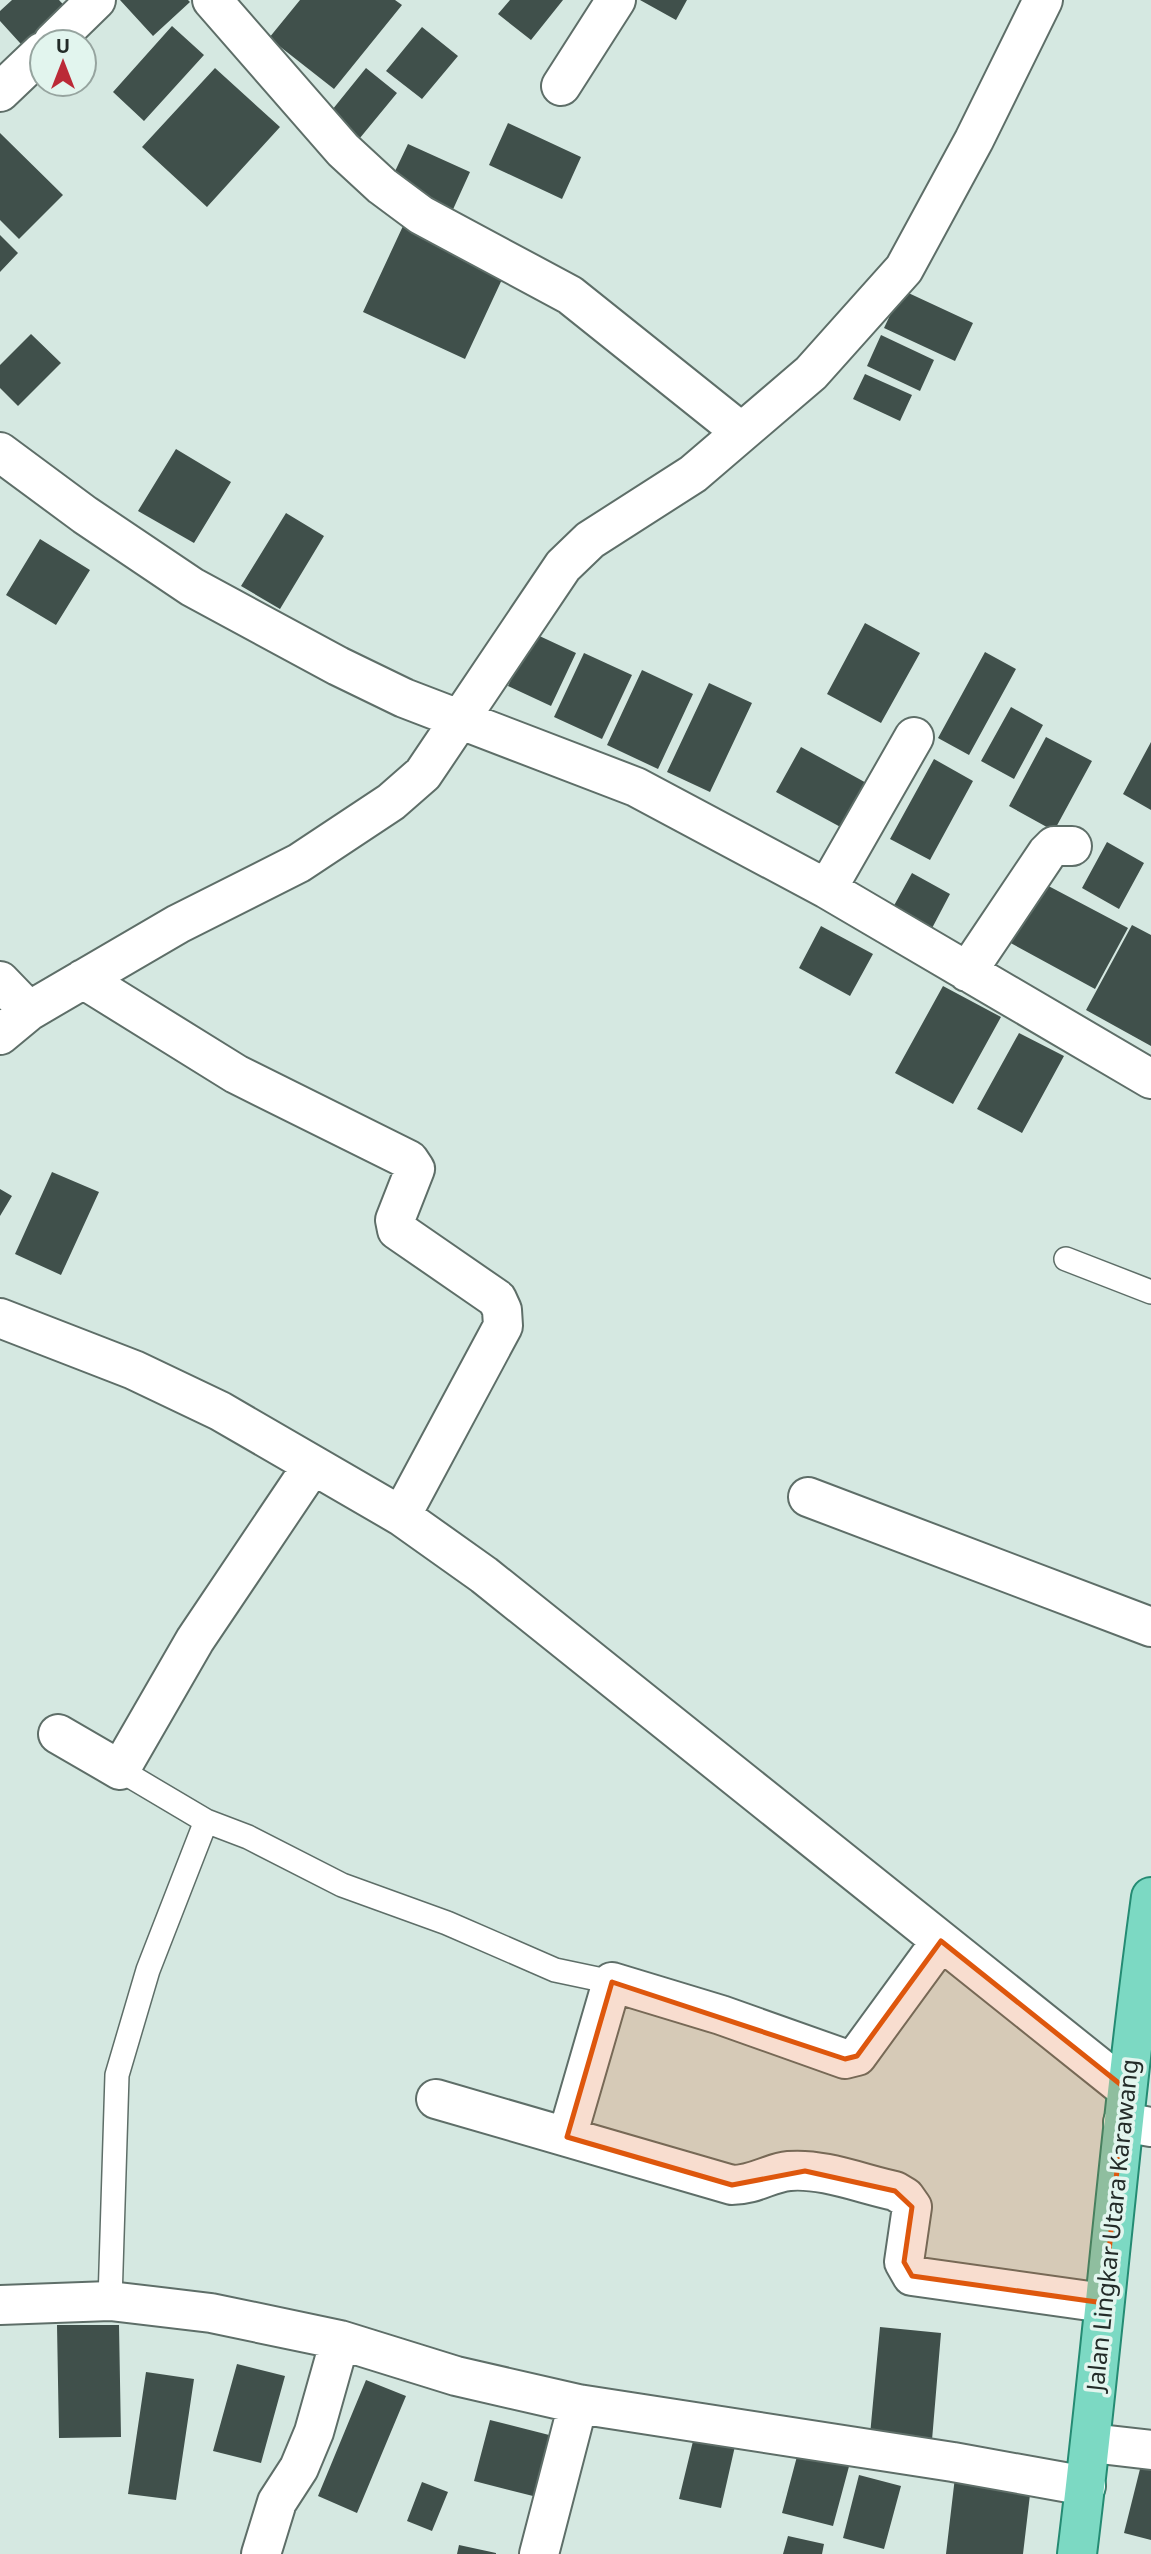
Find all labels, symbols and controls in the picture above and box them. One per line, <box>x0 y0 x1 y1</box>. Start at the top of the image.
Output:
north arrow <box>28 28 98 98</box>
text: U <box>56 33 70 59</box>
street label: Jalan Lingkar Utara Karawang <box>1077 2057 1145 2394</box>

